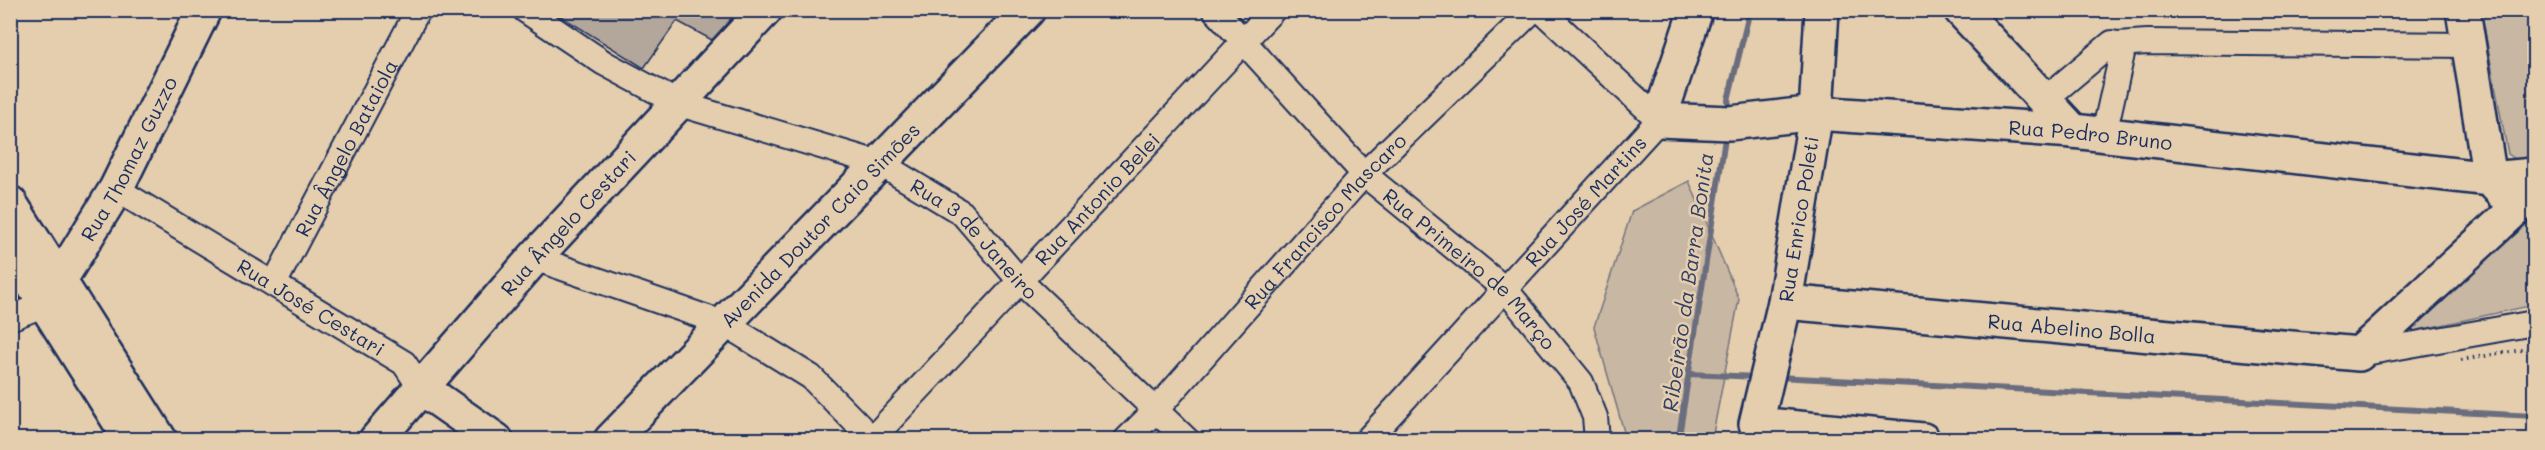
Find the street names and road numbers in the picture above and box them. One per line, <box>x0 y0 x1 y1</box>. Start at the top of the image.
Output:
street label: Rua Ângelo Bataiola <box>288 55 403 241</box>
street label: Rua Thomaz Guzzo <box>74 72 183 246</box>
street label: Rua Pedro Bruno <box>2008 114 2174 155</box>
street label: Avenida Doutor Caio Simões <box>715 117 925 333</box>
street label: Rua Antonio Belei <box>1029 127 1165 270</box>
street label: Rua Francisco Mascaro <box>1238 127 1412 314</box>
street label: Rua José Martins <box>1519 130 1652 272</box>
street label: Rua Enrico Poleti <box>1772 134 1824 304</box>
street label: Rua Ângelo Cestari <box>494 144 641 301</box>
street label: Rua 3 de Janeiro <box>906 172 1044 305</box>
street label: Rua Primeiro de Março <box>1378 182 1562 355</box>
street label: Rua José Cestari <box>233 252 390 361</box>
street label: Rua Abelino Bolla <box>1986 307 2157 349</box>

